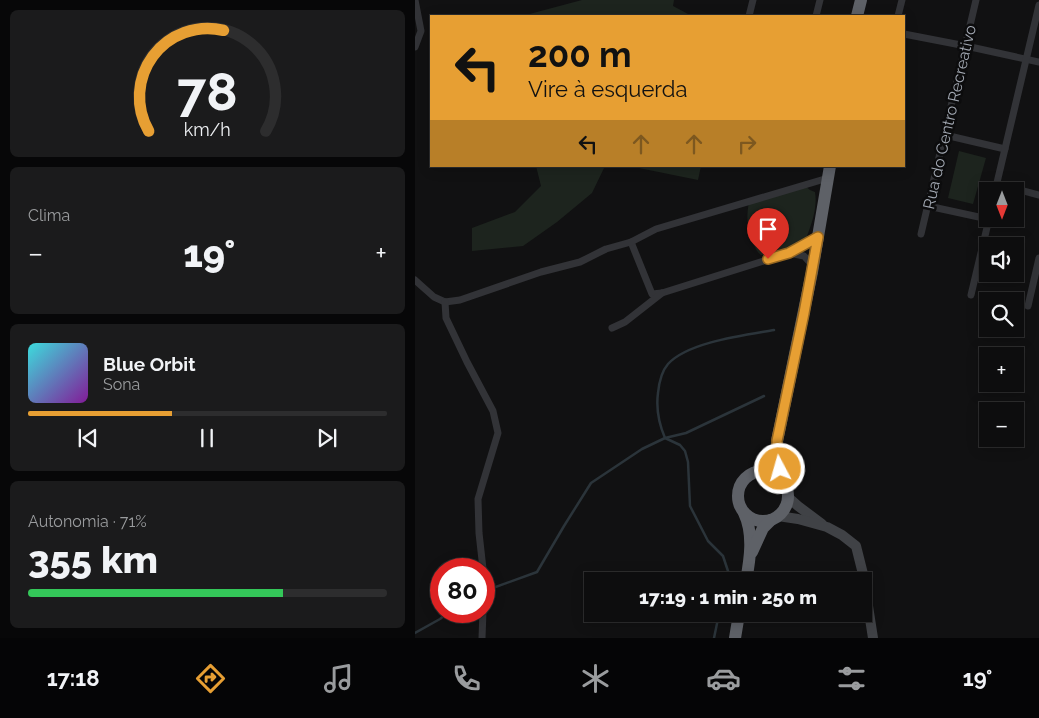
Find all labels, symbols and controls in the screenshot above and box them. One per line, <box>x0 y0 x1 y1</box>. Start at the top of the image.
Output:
street label: Rua do Centro Recreativo <box>919 23 980 211</box>
text: 200 m <box>528 34 632 75</box>
icon: left <box>445 35 510 100</box>
text: 78 <box>177 61 238 122</box>
text: Vire à esquerda <box>528 76 687 102</box>
text: km/h <box>184 119 231 140</box>
icon: left <box>574 130 602 158</box>
icon: ahead <box>627 130 655 158</box>
icon: ahead <box>680 130 708 158</box>
icon: right <box>733 130 761 158</box>
north arrow <box>979 182 1024 228</box>
map controls <box>979 182 1024 447</box>
text: Clima <box>28 206 70 225</box>
pin <box>747 208 789 259</box>
icon: arrive <box>754 215 782 243</box>
text: 19° <box>183 231 235 276</box>
text: − <box>28 237 43 270</box>
text: + <box>375 237 387 270</box>
button: sound <box>979 237 1024 282</box>
button: search <box>979 292 1024 337</box>
button: + <box>979 347 1024 392</box>
text: Blue Orbit <box>103 353 195 375</box>
text: Sona <box>103 375 140 394</box>
button: − <box>979 402 1024 447</box>
icon: previous <box>74 424 102 452</box>
icon: pause <box>193 424 221 452</box>
icon: next <box>313 424 341 452</box>
position arrow <box>753 442 805 494</box>
text: Autonomia · 71% <box>28 512 147 531</box>
text: 355 km <box>28 537 158 582</box>
speed limit sign: 80 <box>430 558 495 623</box>
text: 17:19 · 1 min · 250 m <box>639 586 817 608</box>
icon: directions <box>193 661 228 696</box>
icon: music <box>321 661 356 696</box>
icon: phone <box>449 661 484 696</box>
icon: climate <box>578 661 613 696</box>
icon: car <box>706 661 741 696</box>
icon: filters <box>834 661 869 696</box>
text: 17:18 <box>47 665 99 691</box>
text: 19° <box>963 665 992 691</box>

